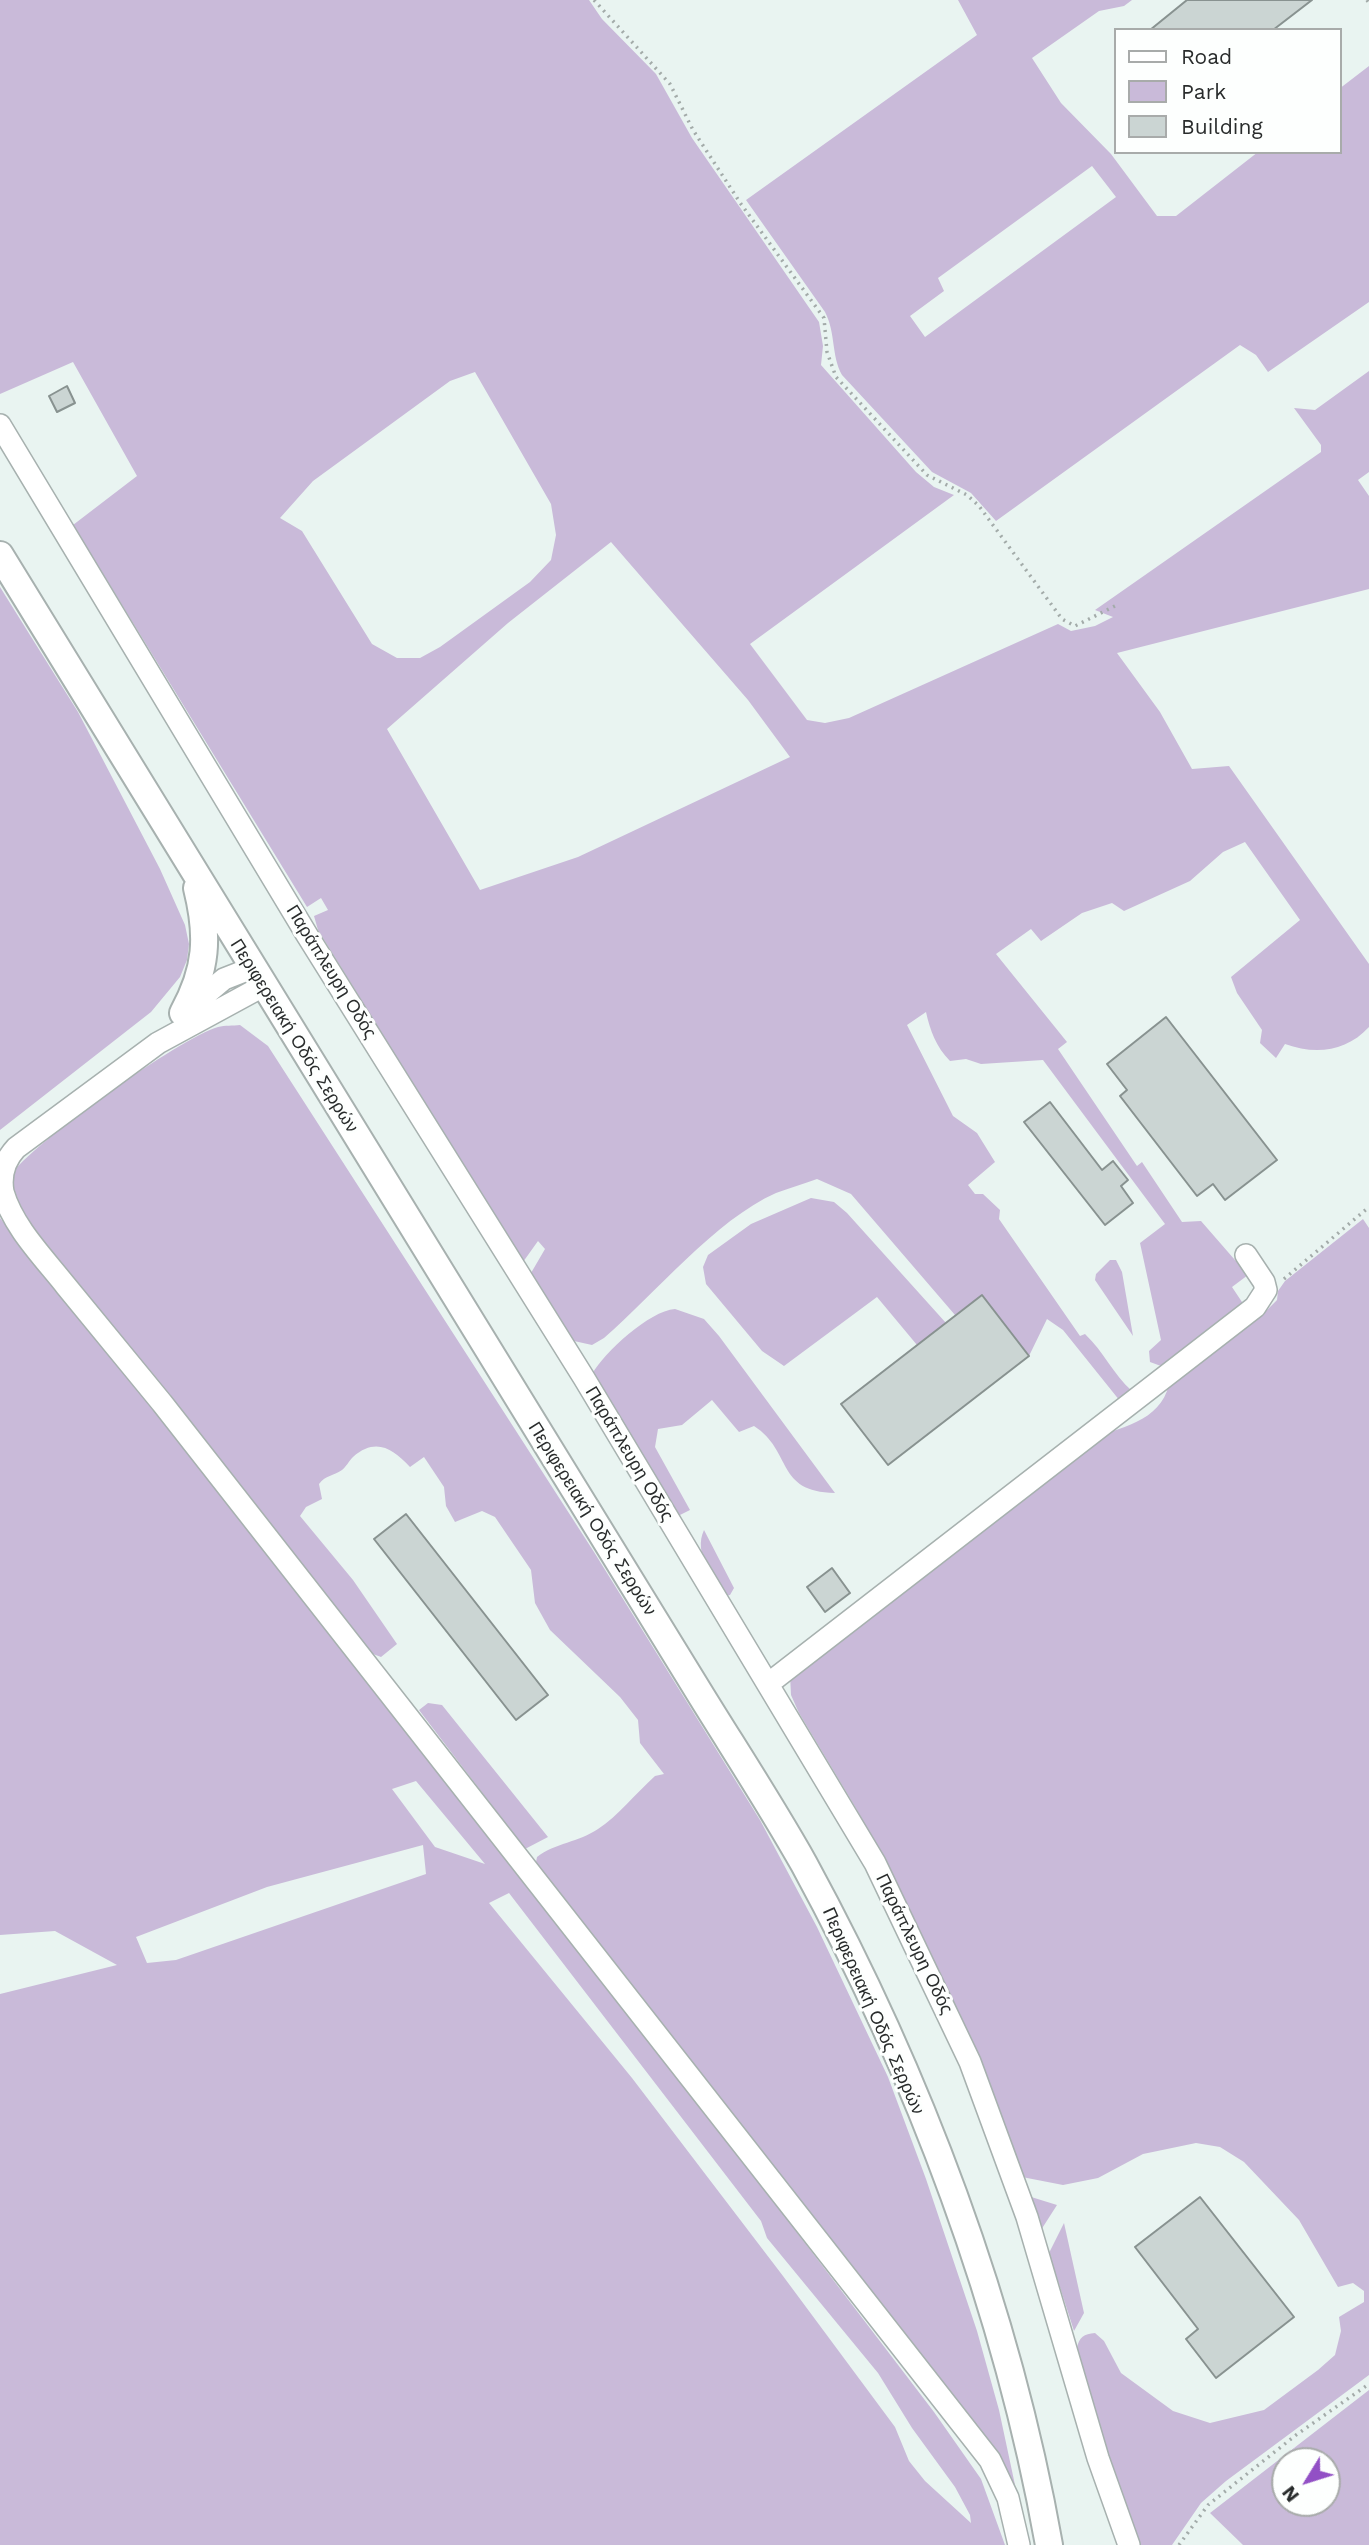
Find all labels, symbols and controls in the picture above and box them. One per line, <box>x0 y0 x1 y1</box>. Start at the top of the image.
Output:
legend <box>1114 28 1341 154</box>
text: Road <box>1181 44 1232 69</box>
text: Park <box>1181 79 1226 104</box>
text: Building <box>1181 114 1263 139</box>
street label: Παράπλευρη Οδός <box>281 901 381 1043</box>
street label: Περιφερειακή Οδός Σερρών <box>225 935 363 1137</box>
street label: Παράπλευρη Οδός <box>580 1383 678 1525</box>
street label: Περιφερειακή Οδός Σερρών <box>523 1418 661 1620</box>
street label: Παράπλευρη Οδός <box>871 1870 957 2018</box>
street label: Περιφερειακή Οδός Σερρών <box>818 1904 928 2118</box>
north arrow <box>1271 2447 1341 2517</box>
text: N <box>1277 2481 1304 2507</box>

